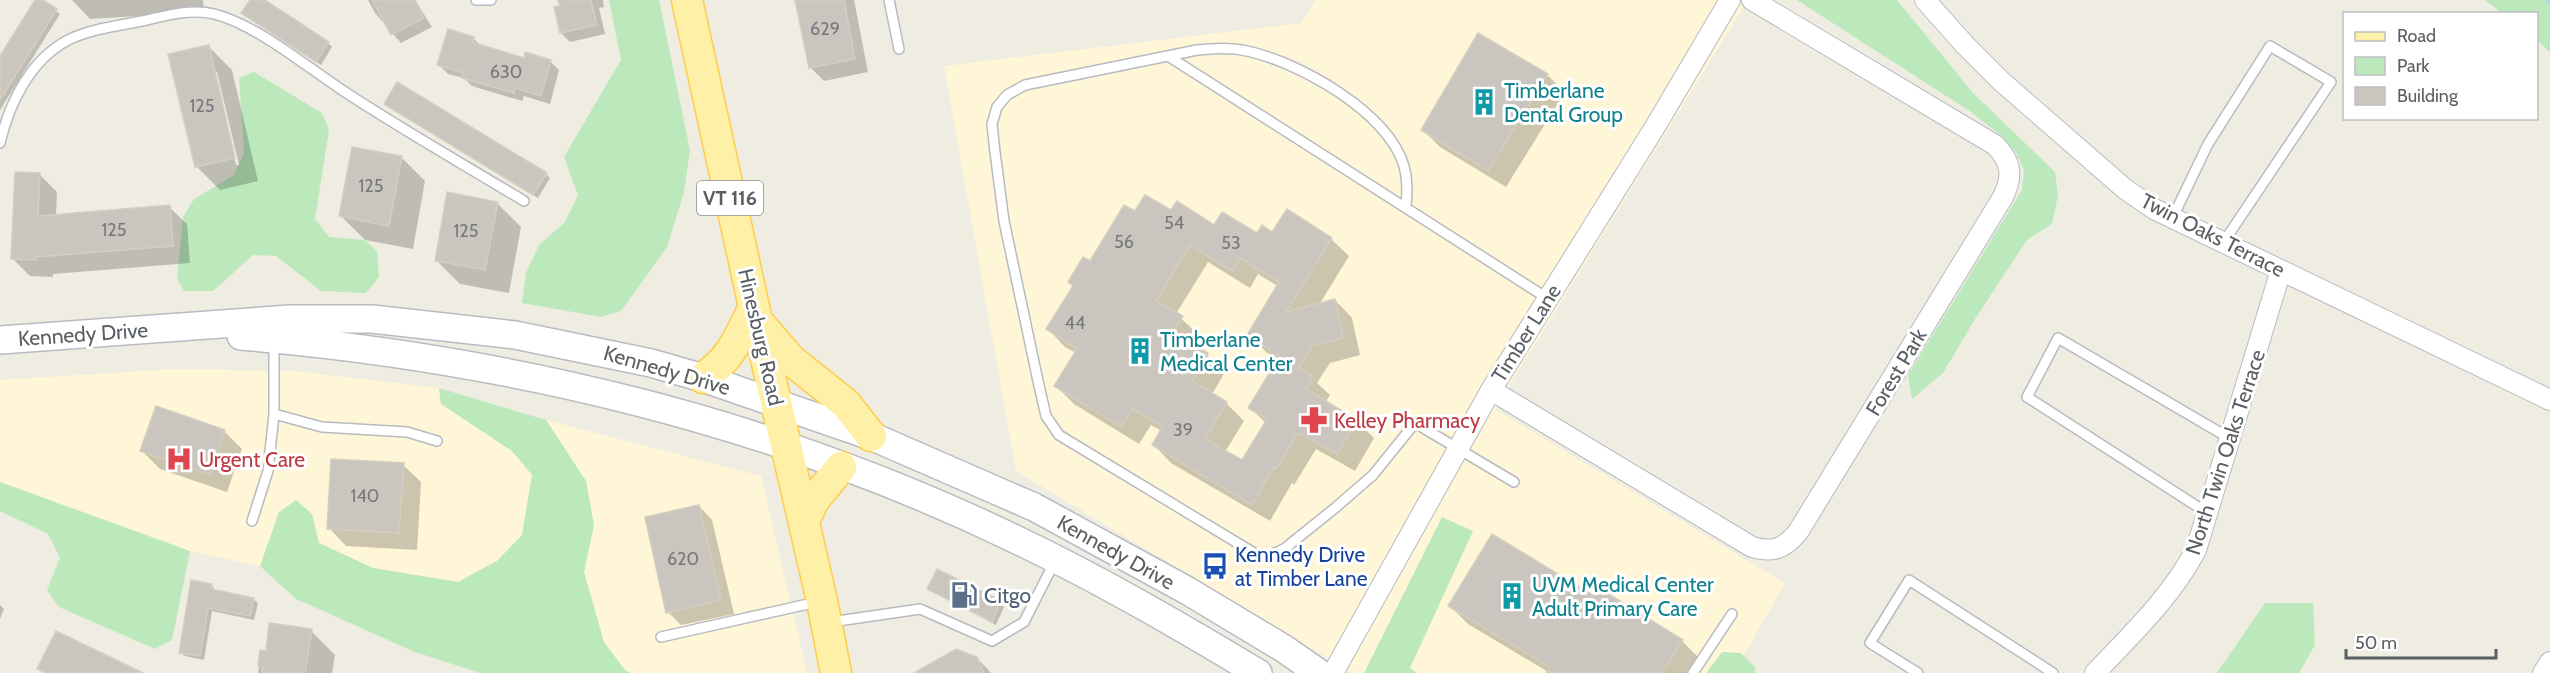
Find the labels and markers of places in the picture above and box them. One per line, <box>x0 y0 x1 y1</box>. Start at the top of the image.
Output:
place label: Timberlane Dental Group <box>1504 78 1623 127</box>
building icon: Timberlane Dental Group <box>1469 87 1499 117</box>
place label: Timberlane Medical Center <box>1160 327 1293 376</box>
building icon: Timberlane Medical Center <box>1125 336 1155 366</box>
pharmacy icon: Kelley Pharmacy <box>1299 405 1329 435</box>
place label: Kelley Pharmacy <box>1334 408 1481 433</box>
hospital icon: Urgent Care <box>164 444 194 474</box>
place label: Urgent Care <box>199 447 305 472</box>
place label: Kennedy Drive at Timber Lane <box>1235 542 1368 591</box>
bus stop icon: Kennedy Drive at Timber Lane <box>1200 551 1230 581</box>
place label: UVM Medical Center Adult Primary Care <box>1532 572 1714 621</box>
fuel station icon: Citgo <box>949 580 979 610</box>
building icon: UVM Medical Center Adult Primary Care <box>1497 581 1527 611</box>
place label: Citgo <box>984 583 1031 608</box>

